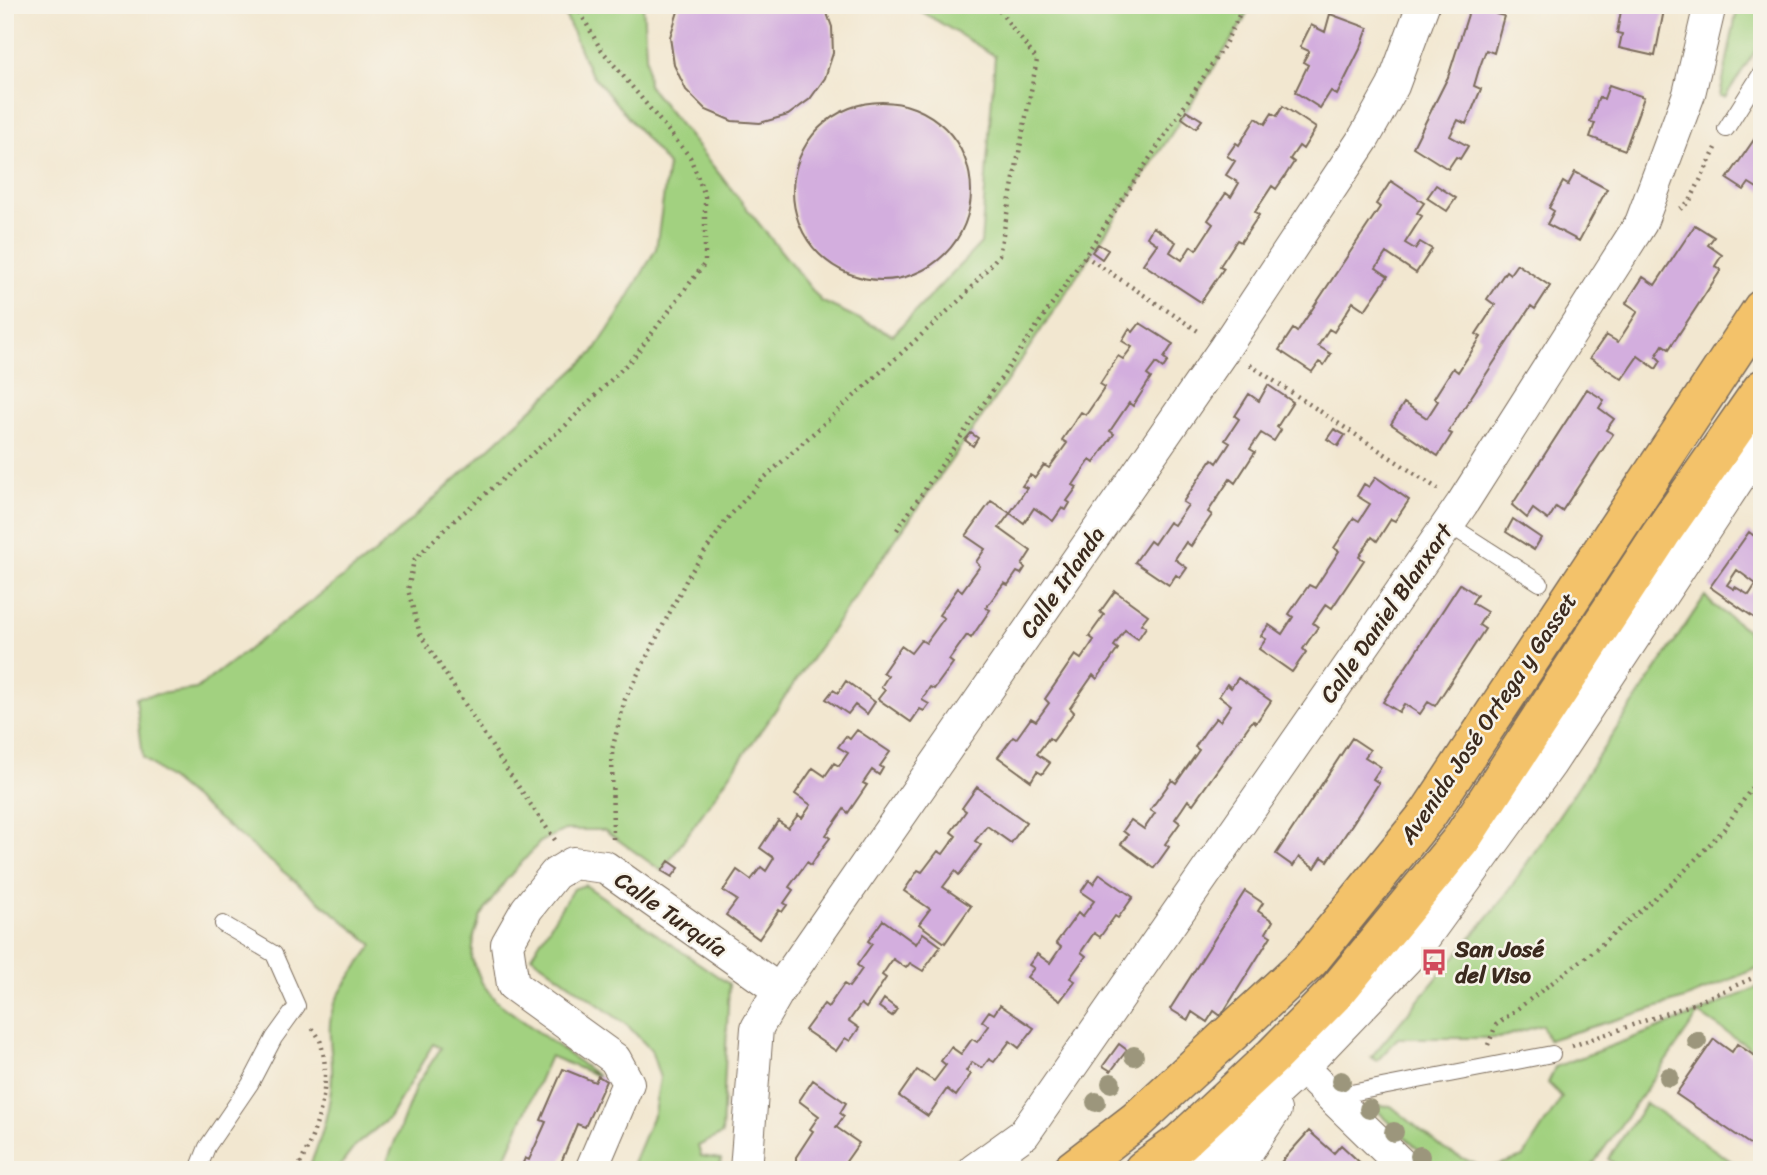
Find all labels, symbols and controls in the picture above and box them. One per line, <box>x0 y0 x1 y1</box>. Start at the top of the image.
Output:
street label: Calle Daniel Blanxart <box>1309 513 1465 712</box>
street label: Calle Irlanda <box>1008 517 1116 647</box>
street label: Avenida José Ortega y Gasset <box>1388 584 1588 854</box>
street label: Calle Turquía <box>606 860 736 969</box>
place label: San José del Viso <box>1454 929 1544 996</box>
bus stop icon: San José del Viso <box>1419 947 1449 977</box>

